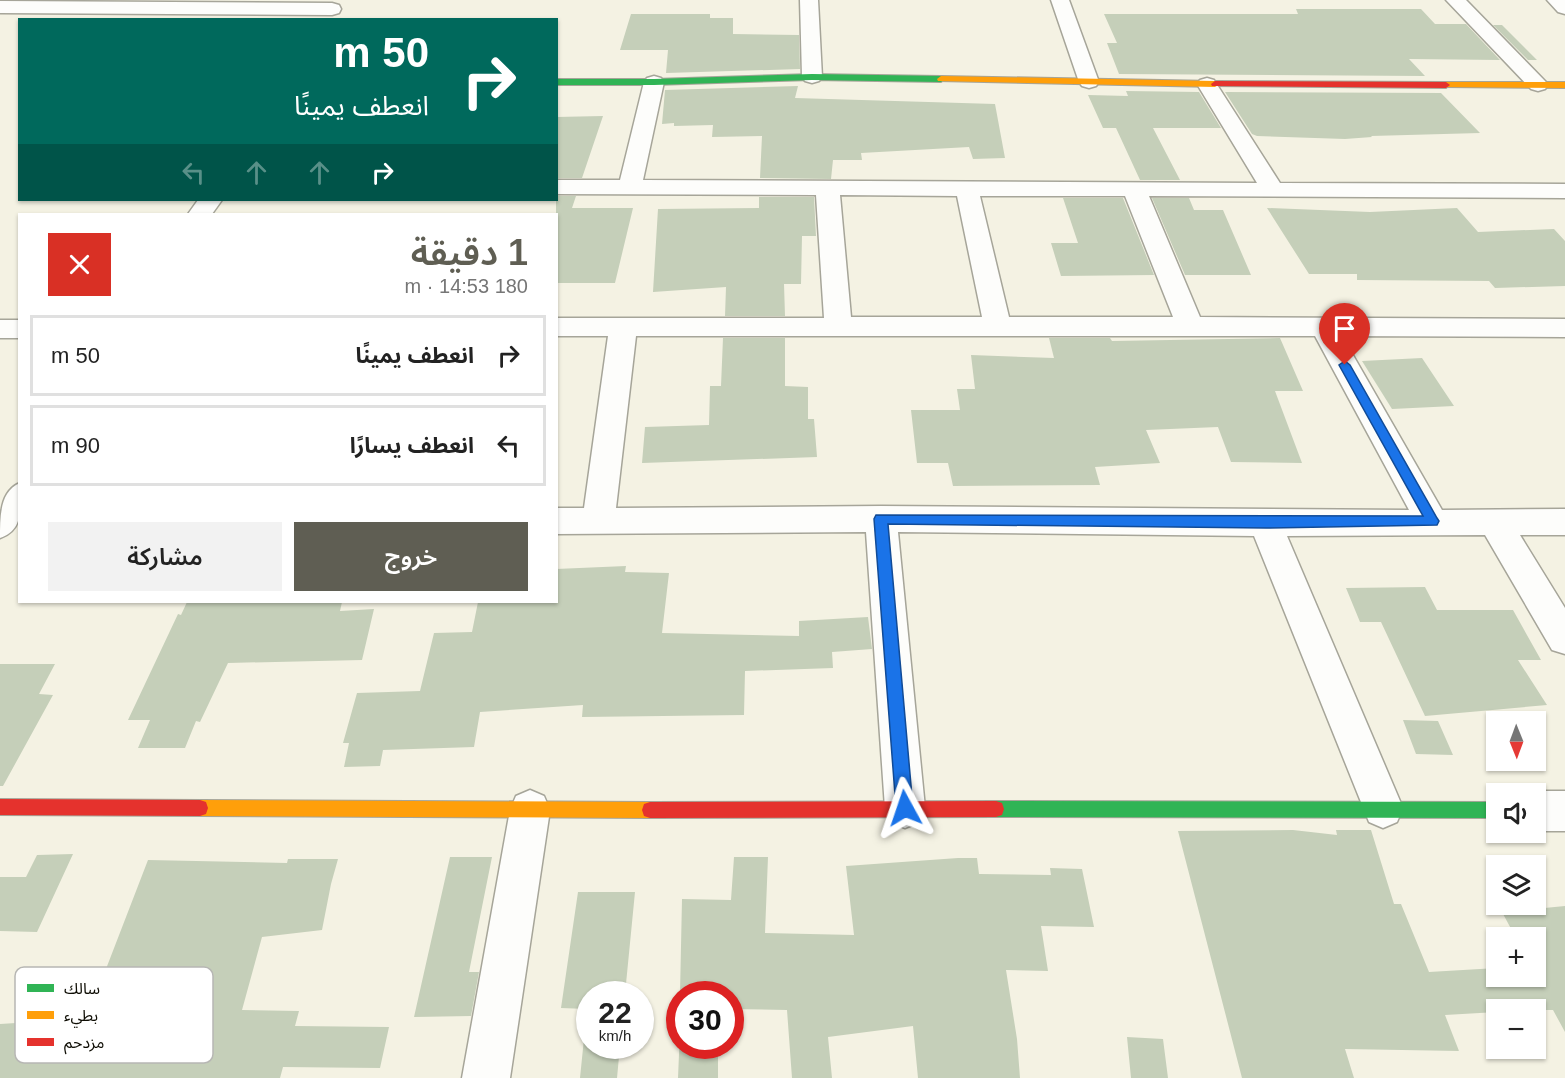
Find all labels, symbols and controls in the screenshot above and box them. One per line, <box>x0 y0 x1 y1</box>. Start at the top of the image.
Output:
text: 50 m <box>333 29 429 76</box>
icon: right <box>450 42 528 120</box>
text: انعطف يمينًا <box>294 91 429 121</box>
icon: left <box>177 156 210 189</box>
icon: ahead <box>240 156 273 189</box>
icon: ahead <box>303 156 336 189</box>
icon: right <box>366 156 399 189</box>
text: 1 دقيقة <box>411 232 528 273</box>
button: close <box>48 233 111 296</box>
text: 180 m · 14:53 <box>405 275 528 297</box>
pin <box>1319 303 1370 365</box>
icon: arrive <box>1328 312 1361 345</box>
icon: right <box>492 339 525 372</box>
text: 50 m <box>51 343 100 368</box>
text: انعطف يمينًا <box>355 343 474 368</box>
icon: left <box>492 429 525 462</box>
text: 90 m <box>51 433 100 458</box>
text: انعطف يسارًا <box>350 433 474 458</box>
button: مشاركة <box>48 522 282 591</box>
button: خروج <box>294 522 528 591</box>
north arrow <box>1486 711 1546 771</box>
map controls <box>1486 711 1546 1059</box>
position arrow <box>873 776 937 840</box>
button: sound <box>1486 783 1546 843</box>
button: layers <box>1486 855 1546 915</box>
button: + <box>1486 927 1546 987</box>
legend <box>15 967 213 1063</box>
text: سالك <box>64 980 100 997</box>
speed limit sign: 30 <box>666 981 744 1059</box>
text: 22 <box>598 996 632 1029</box>
button: − <box>1486 999 1546 1059</box>
text: بطيء <box>64 1007 98 1028</box>
text: km/h <box>599 1027 631 1044</box>
text: مزدحم <box>64 1034 104 1055</box>

